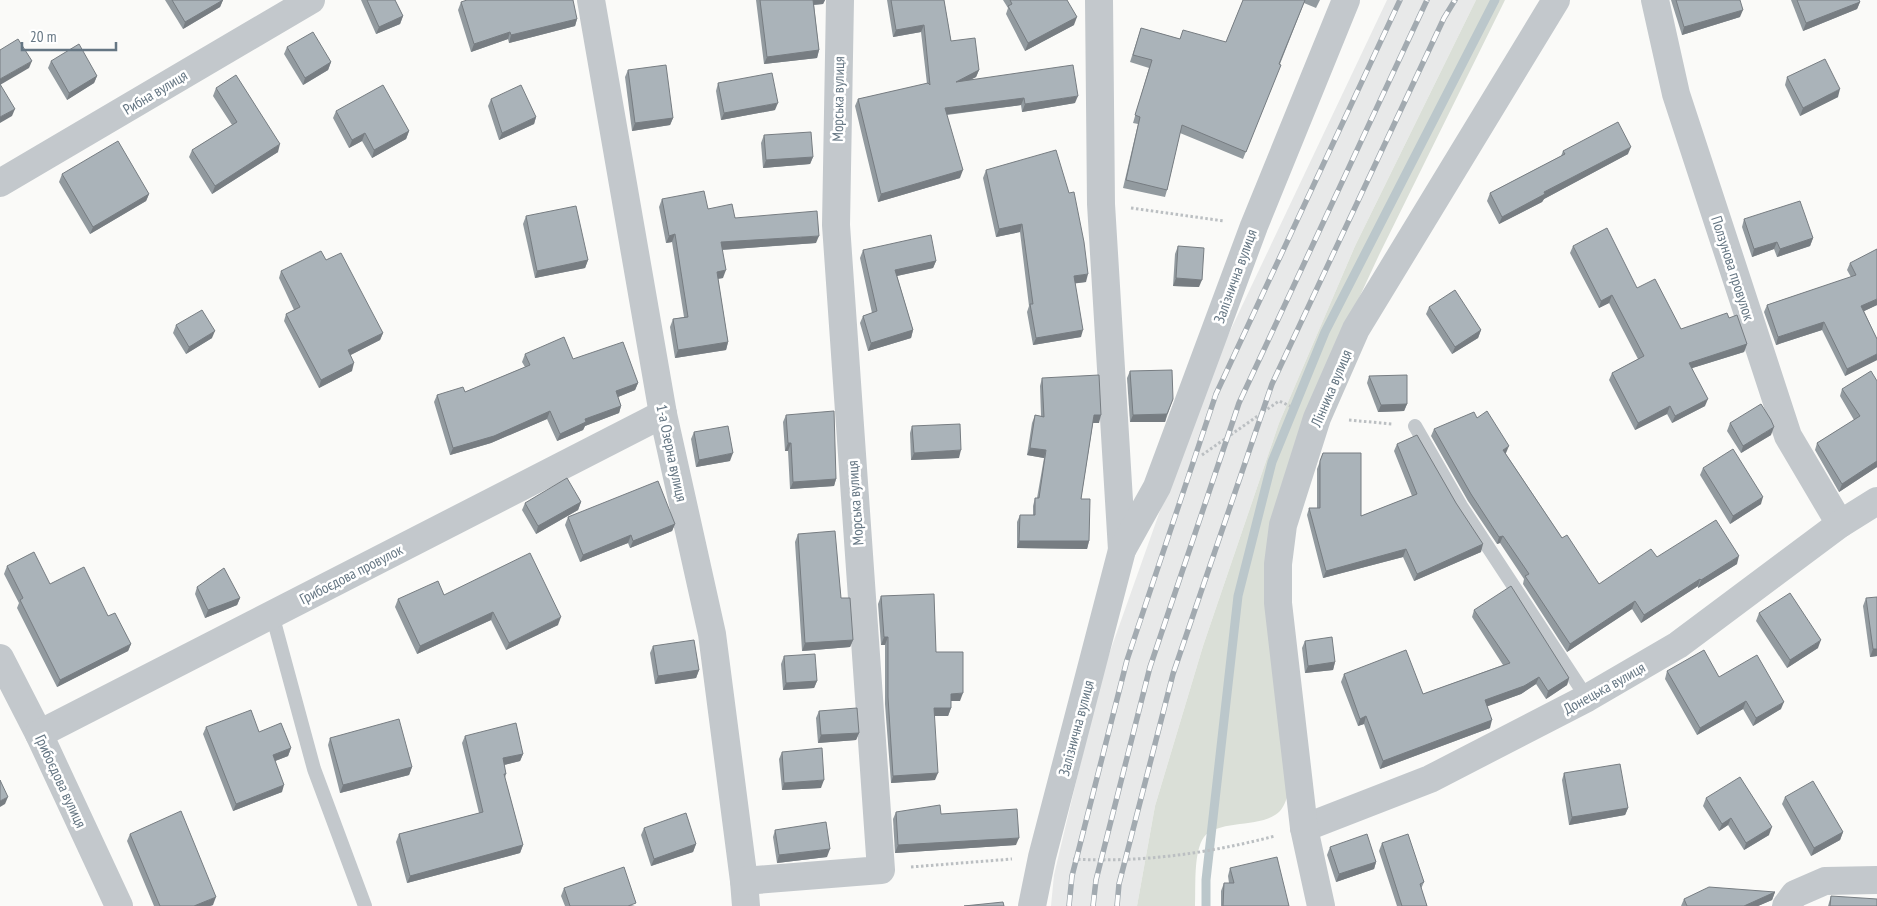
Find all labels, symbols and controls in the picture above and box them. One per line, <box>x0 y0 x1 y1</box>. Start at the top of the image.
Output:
scale bar <box>22 20 116 52</box>
text: 20 m <box>30 27 56 46</box>
street label: Морська вулиця <box>828 56 848 142</box>
street label: Рибна вулиця <box>119 65 191 119</box>
street label: Ползунова провулок <box>1707 213 1759 323</box>
street label: Залізнична вулиця <box>1209 226 1261 326</box>
street label: Лінника вулиця <box>1306 346 1356 430</box>
street label: 1-а Озерна вулиця <box>652 403 692 503</box>
street label: Морська вулиця <box>843 460 867 546</box>
street label: Грибоєдова провулок <box>296 540 406 608</box>
street label: Донецька вулиця <box>1560 658 1649 718</box>
street label: Залізнична вулиця <box>1054 678 1098 778</box>
street label: Грибоєдова вулиця <box>31 731 91 831</box>

